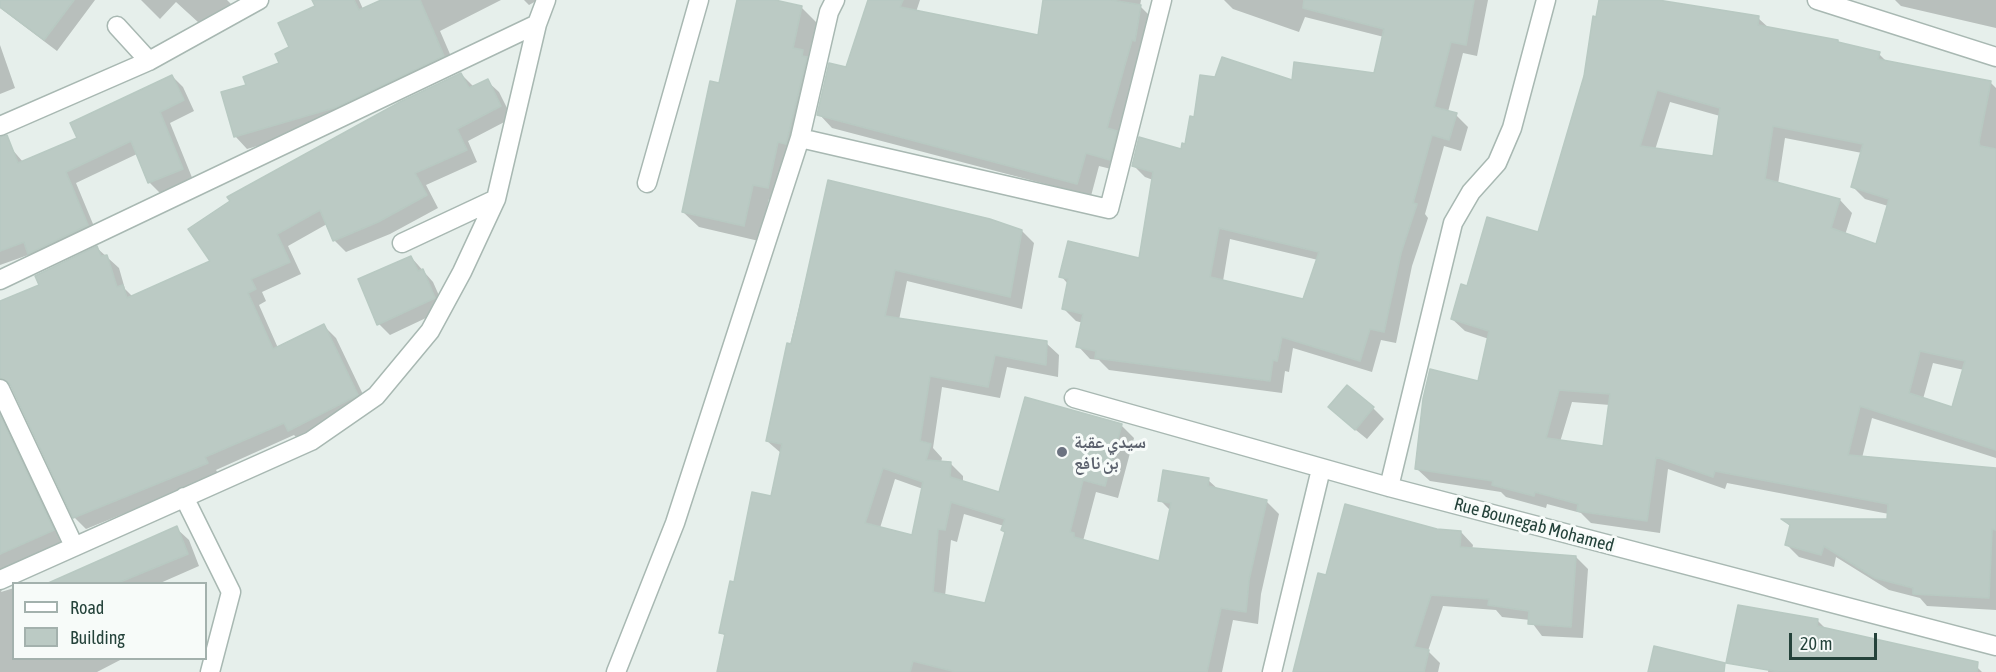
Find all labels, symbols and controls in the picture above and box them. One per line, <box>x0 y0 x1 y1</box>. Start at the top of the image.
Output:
place label: سيدي عقبة بن نافع <box>1074 431 1146 474</box>
marker: سيدي عقبة بن نافع <box>1055 445 1069 459</box>
street label: Rue Bounegab Mohamed <box>1452 493 1616 557</box>
legend <box>12 582 207 660</box>
text: Road <box>70 597 104 618</box>
scale bar <box>1792 621 1880 659</box>
text: Building <box>70 627 125 648</box>
text: 20 m <box>1800 633 1832 654</box>

